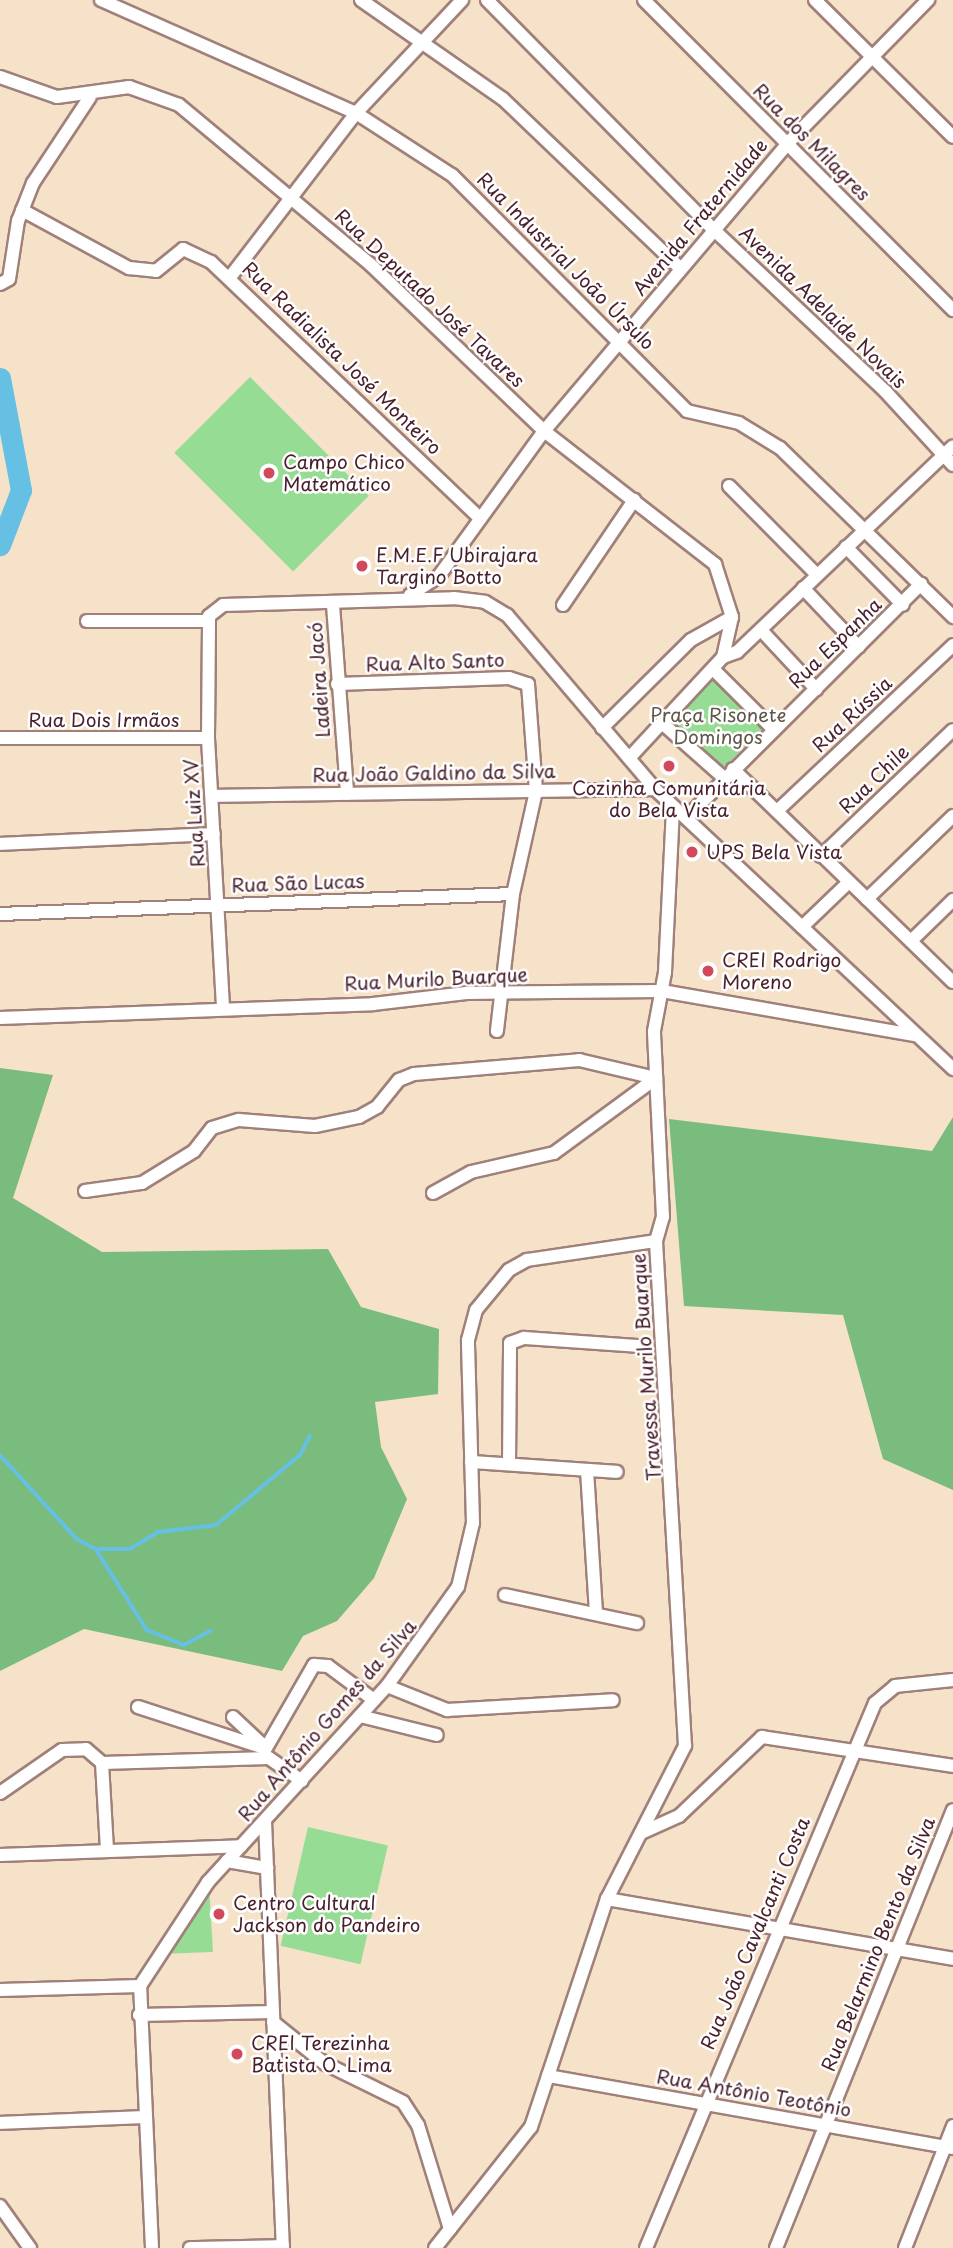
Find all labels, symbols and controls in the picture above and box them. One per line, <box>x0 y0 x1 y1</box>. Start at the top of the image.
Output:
street label: Rua dos Milagres <box>748 78 876 206</box>
street label: Avenida Fraternidade <box>628 135 772 299</box>
street label: Rua Industrial João Úrsulo <box>472 167 660 355</box>
street label: Rua Deputado José Tavares <box>329 203 531 393</box>
street label: Avenida Adelaide Novais <box>735 221 911 393</box>
street label: Rua Radialista José Monteiro <box>238 257 446 459</box>
place label: Campo Chico Matemático <box>283 451 405 495</box>
marker: Campo Chico Matemático <box>261 465 277 481</box>
place label: E.M.E.F Ubirajara Targino Botto <box>376 544 538 588</box>
marker: E.M.E.F Ubirajara Targino Botto <box>354 558 370 574</box>
street label: Rua Espanha <box>784 593 886 693</box>
street label: Ladeira Jacó <box>304 621 334 739</box>
street label: Rua Alto Santo <box>365 648 505 676</box>
street label: Rua Rússia <box>807 671 897 757</box>
park label: Praça Risonete Domingos <box>649 704 787 748</box>
street label: Rua Dois Irmãos <box>28 709 180 731</box>
street label: Rua Chile <box>834 740 914 818</box>
street label: Rua Luiz XV <box>179 757 209 869</box>
marker: Cozinha Comunitária do Bela Vista <box>661 758 677 774</box>
street label: Rua João Galdino da Silva <box>312 759 556 787</box>
place label: Cozinha Comunitária do Bela Vista <box>572 777 766 821</box>
place label: UPS Bela Vista <box>706 841 843 863</box>
marker: UPS Bela Vista <box>684 844 700 860</box>
street label: Rua São Lucas <box>231 869 365 897</box>
place label: CREI Rodrigo Moreno <box>722 949 843 993</box>
street label: Rua Murilo Buarque <box>343 963 529 995</box>
marker: CREI Rodrigo Moreno <box>700 963 716 979</box>
street label: Travessa Murilo Buarque <box>627 1252 665 1482</box>
street label: Rua Antônio Gomes da Silva <box>232 1613 422 1827</box>
street label: Rua Belarmino Bento da Silva <box>816 1812 940 2076</box>
street label: Rua João Cavalcanti Costa <box>696 1813 814 2053</box>
place label: Centro Cultural Jackson do Pandeiro <box>233 1892 419 1936</box>
marker: Centro Cultural Jackson do Pandeiro <box>211 1906 227 1922</box>
place label: CREI Terezinha Batista O. Lima <box>251 2032 394 2076</box>
marker: CREI Terezinha Batista O. Lima <box>229 2046 245 2062</box>
street label: Rua Antônio Teotônio <box>654 2065 854 2121</box>

